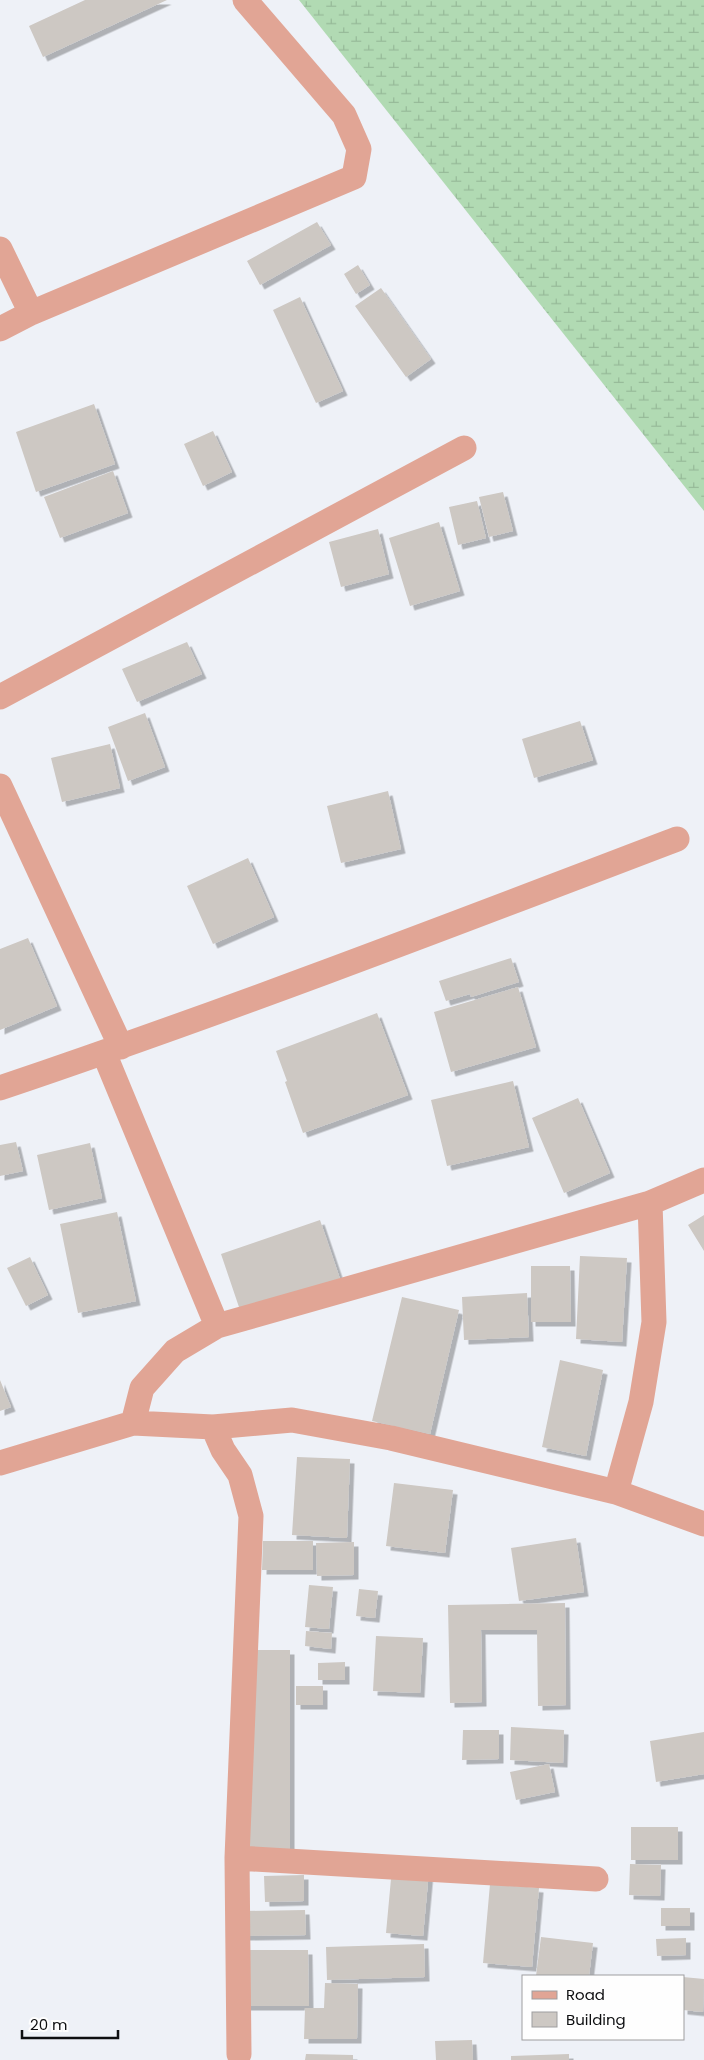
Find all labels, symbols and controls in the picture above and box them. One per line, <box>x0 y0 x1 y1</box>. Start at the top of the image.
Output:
legend <box>522 1975 684 2040</box>
text: Road <box>566 1984 605 2005</box>
scale bar <box>22 2008 119 2040</box>
text: Building <box>566 2009 626 2030</box>
text: 20 m <box>30 2014 68 2035</box>

